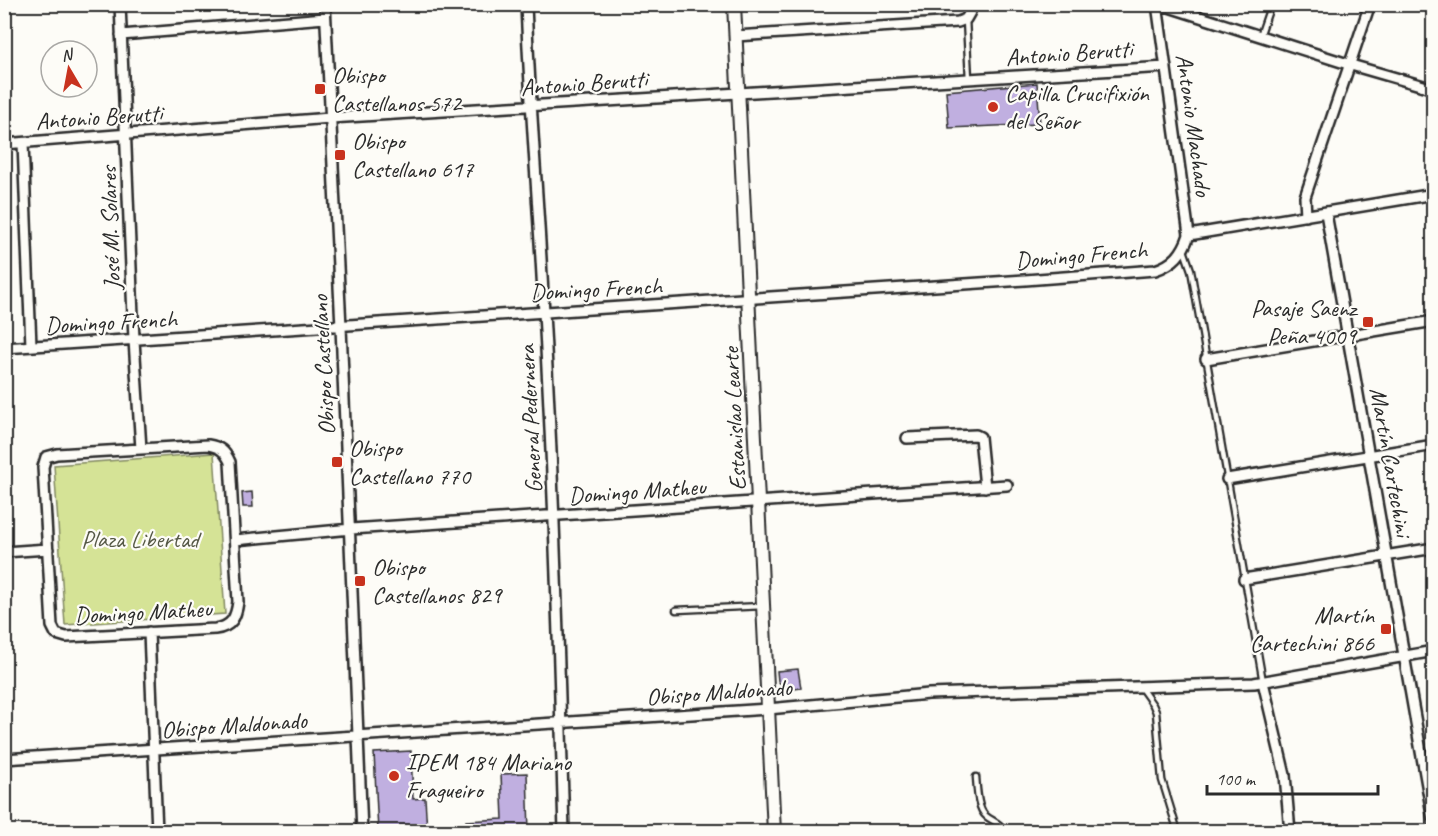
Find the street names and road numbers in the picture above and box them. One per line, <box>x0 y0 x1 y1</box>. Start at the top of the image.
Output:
street label: Antonio Berutti <box>1005 33 1137 72</box>
street label: Antonio Machado <box>1169 52 1219 200</box>
street label: Antonio Berutti <box>520 63 652 102</box>
street label: Antonio Berutti <box>35 97 167 136</box>
street label: José M. Solares <box>93 164 127 291</box>
street label: Domingo French <box>1014 234 1150 276</box>
street label: Domingo French <box>529 270 665 307</box>
street label: Obispo Castellano <box>304 293 342 436</box>
street label: Domingo French <box>44 303 180 340</box>
street label: General Pedernera <box>511 343 549 494</box>
street label: Estanislao Learte <box>715 345 753 491</box>
street label: Martín Cartechini <box>1363 385 1419 541</box>
street label: Domingo Matheu <box>567 471 709 511</box>
street label: Domingo Matheu <box>74 593 215 631</box>
street label: Obispo Maldonado <box>645 672 794 712</box>
street label: Obispo Maldonado <box>160 705 309 745</box>

